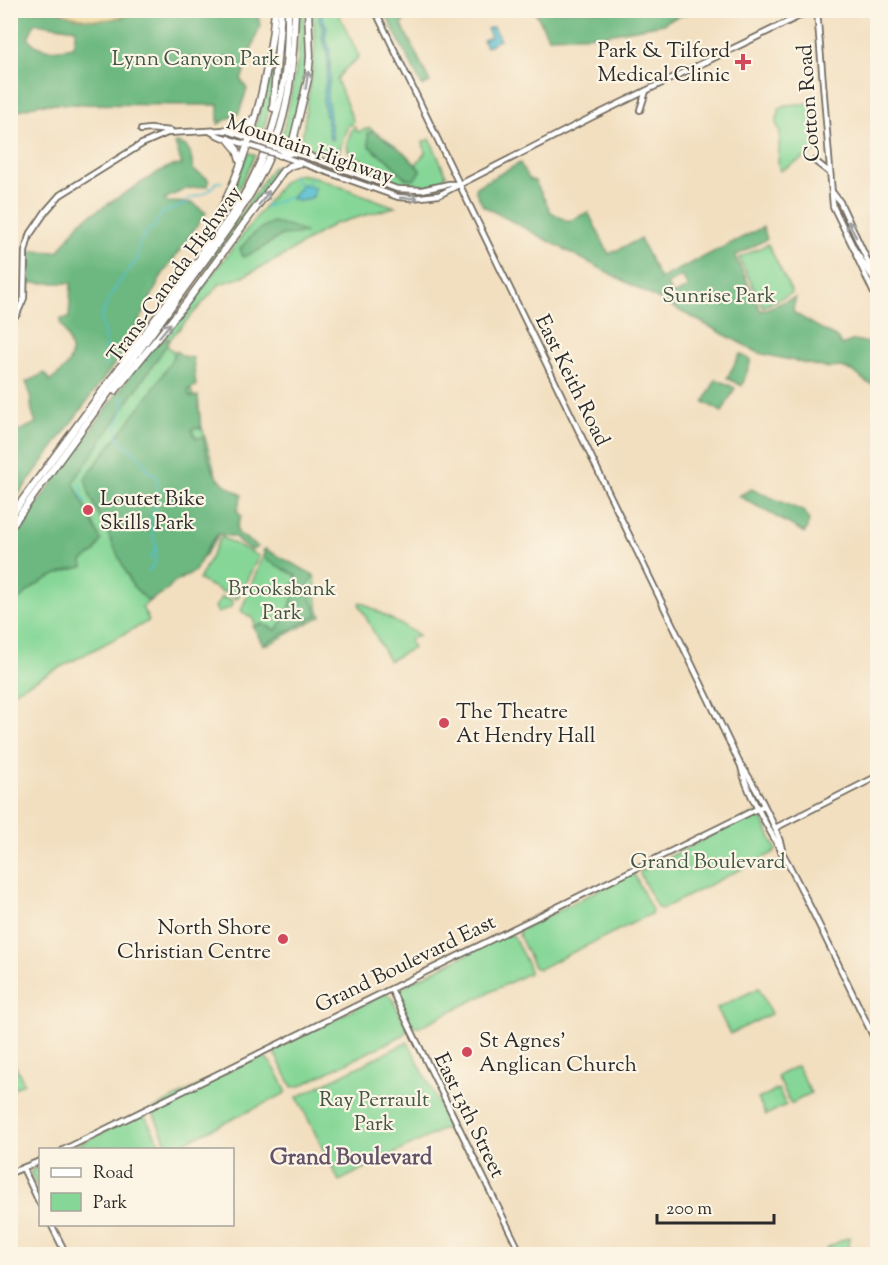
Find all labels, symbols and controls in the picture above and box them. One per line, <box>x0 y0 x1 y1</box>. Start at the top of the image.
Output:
place label: Park & Tilford Medical Clinic <box>597 37 730 91</box>
street label: Cotton Road <box>791 43 829 163</box>
park label: Lynn Canyon Park <box>112 45 281 75</box>
marker: Park & Tilford Medical Clinic <box>734 53 752 71</box>
one-way arrow <box>302 71 313 90</box>
street label: Mountain Highway <box>222 108 397 194</box>
street label: Trans-Canada Highway <box>101 180 251 370</box>
one-way arrow <box>257 190 270 206</box>
one-way arrow <box>399 192 419 203</box>
one-way arrow <box>846 220 858 238</box>
park label: Sunrise Park <box>662 282 776 312</box>
street label: East Keith Road <box>526 310 616 452</box>
one-way arrow <box>158 322 171 338</box>
place label: Loutet Bike Skills Park <box>100 485 205 539</box>
marker: Loutet Bike Skills Park <box>81 503 95 517</box>
park label: Brooksbank Park <box>228 575 337 629</box>
place label: The Theatre At Hendry Hall <box>456 698 596 752</box>
marker: The Theatre At Hendry Hall <box>437 716 451 730</box>
park label: Grand Boulevard <box>630 848 786 878</box>
street label: Grand Boulevard East <box>311 908 501 1022</box>
place label: North Shore Christian Centre <box>117 914 271 968</box>
marker: North Shore Christian Centre <box>276 932 290 946</box>
place label: St Agnes' Anglican Church <box>479 1027 637 1081</box>
marker: St Agnes' Anglican Church <box>460 1045 474 1059</box>
street label: East 13th Street <box>425 1048 511 1184</box>
park label: Ray Perrault Park <box>319 1086 429 1140</box>
district label: Grand Boulevard <box>270 1143 433 1175</box>
legend <box>39 1148 234 1226</box>
text: Road <box>93 1161 133 1187</box>
scale bar <box>657 1187 774 1225</box>
text: Park <box>93 1191 128 1217</box>
text: 200 m <box>666 1197 712 1223</box>

